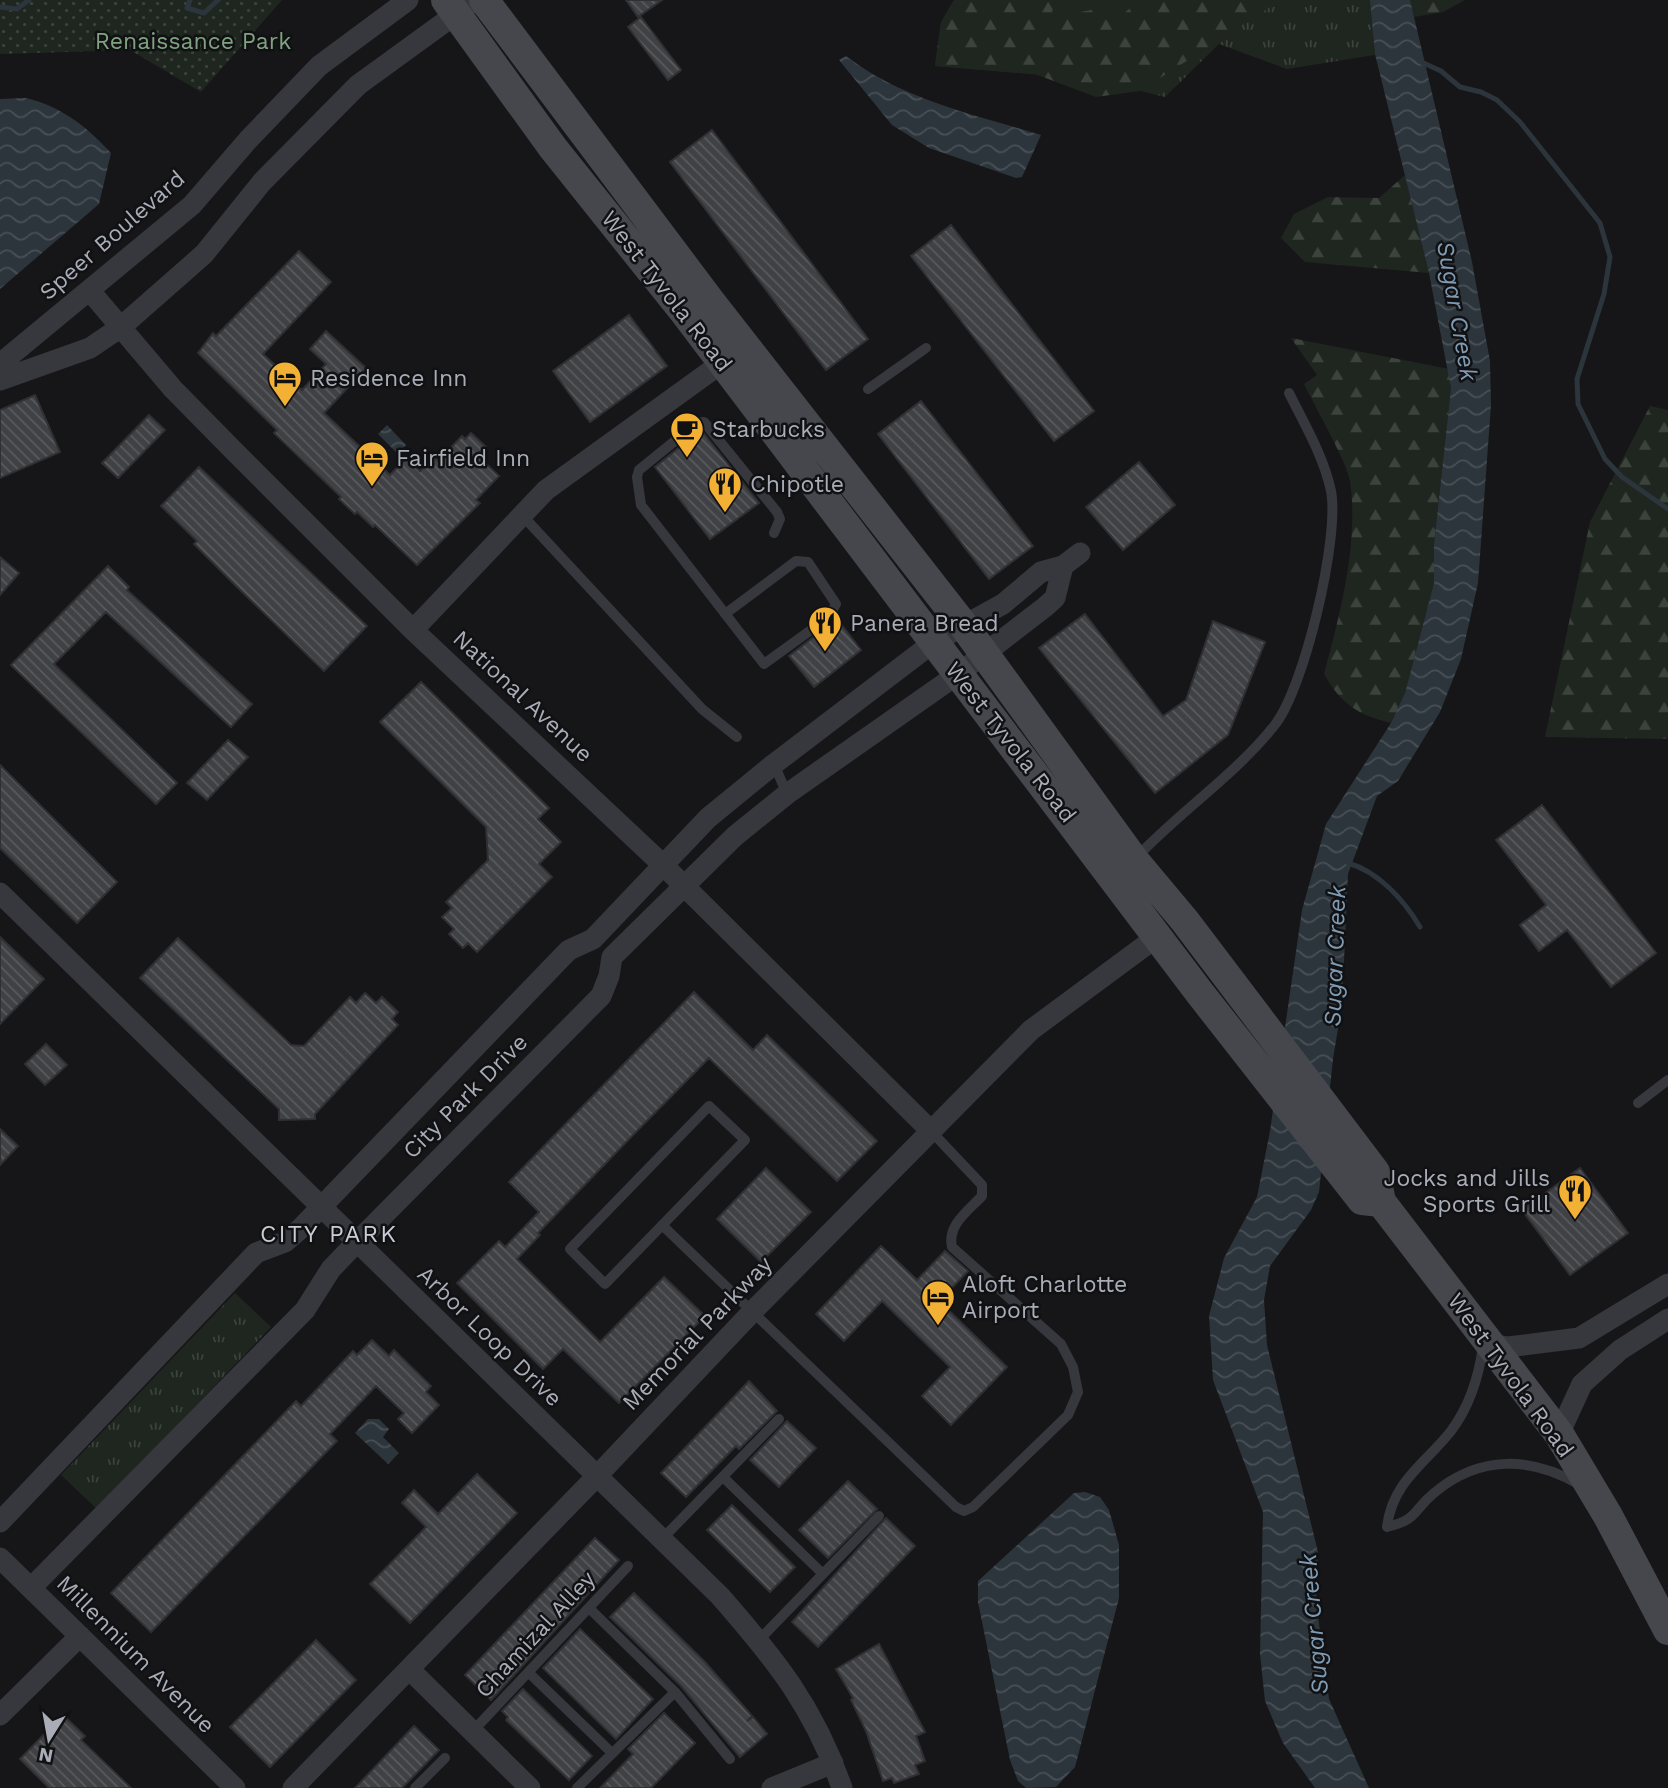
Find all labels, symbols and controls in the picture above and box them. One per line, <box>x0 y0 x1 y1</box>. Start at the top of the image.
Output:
park label: Renaissance Park <box>95 28 291 55</box>
street label: Speer Boulevard <box>34 165 190 306</box>
street label: West Tyvola Road <box>595 205 738 377</box>
water label: Sugar Creek <box>1431 239 1483 384</box>
hotel icon: Residence Inn <box>266 359 304 408</box>
place label: Residence Inn <box>310 365 468 392</box>
cafe icon: Starbucks <box>668 410 706 459</box>
place label: Starbucks <box>712 416 825 443</box>
hotel icon: Fairfield Inn <box>353 439 391 488</box>
place label: Fairfield Inn <box>396 445 530 472</box>
restaurant icon: Chipotle <box>706 465 744 514</box>
place label: Chipotle <box>750 471 844 498</box>
restaurant icon: Panera Bread <box>806 604 844 653</box>
place label: Panera Bread <box>850 610 999 637</box>
street label: National Avenue <box>447 625 598 768</box>
street label: West Tyvola Road <box>939 656 1082 828</box>
water label: Sugar Creek <box>1319 884 1351 1027</box>
street label: City Park Drive <box>398 1029 533 1164</box>
place label: Jocks and Jills Sports Grill <box>1384 1165 1550 1218</box>
restaurant icon: Jocks and Jills Sports Grill <box>1556 1172 1594 1221</box>
district label: CITY PARK <box>260 1220 398 1248</box>
street label: Memorial Parkway <box>617 1251 778 1416</box>
street label: Arbor Loop Drive <box>412 1261 567 1412</box>
place label: Aloft Charlotte Airport <box>962 1271 1127 1324</box>
hotel icon: Aloft Charlotte Airport <box>919 1278 957 1327</box>
street label: West Tyvola Road <box>1442 1288 1579 1463</box>
water label: Sugar Creek <box>1294 1551 1334 1696</box>
street label: Chamizal Alley <box>470 1565 601 1703</box>
street label: Millennium Avenue <box>51 1570 220 1739</box>
north arrow <box>14 1704 84 1774</box>
text: N <box>37 1743 55 1768</box>

